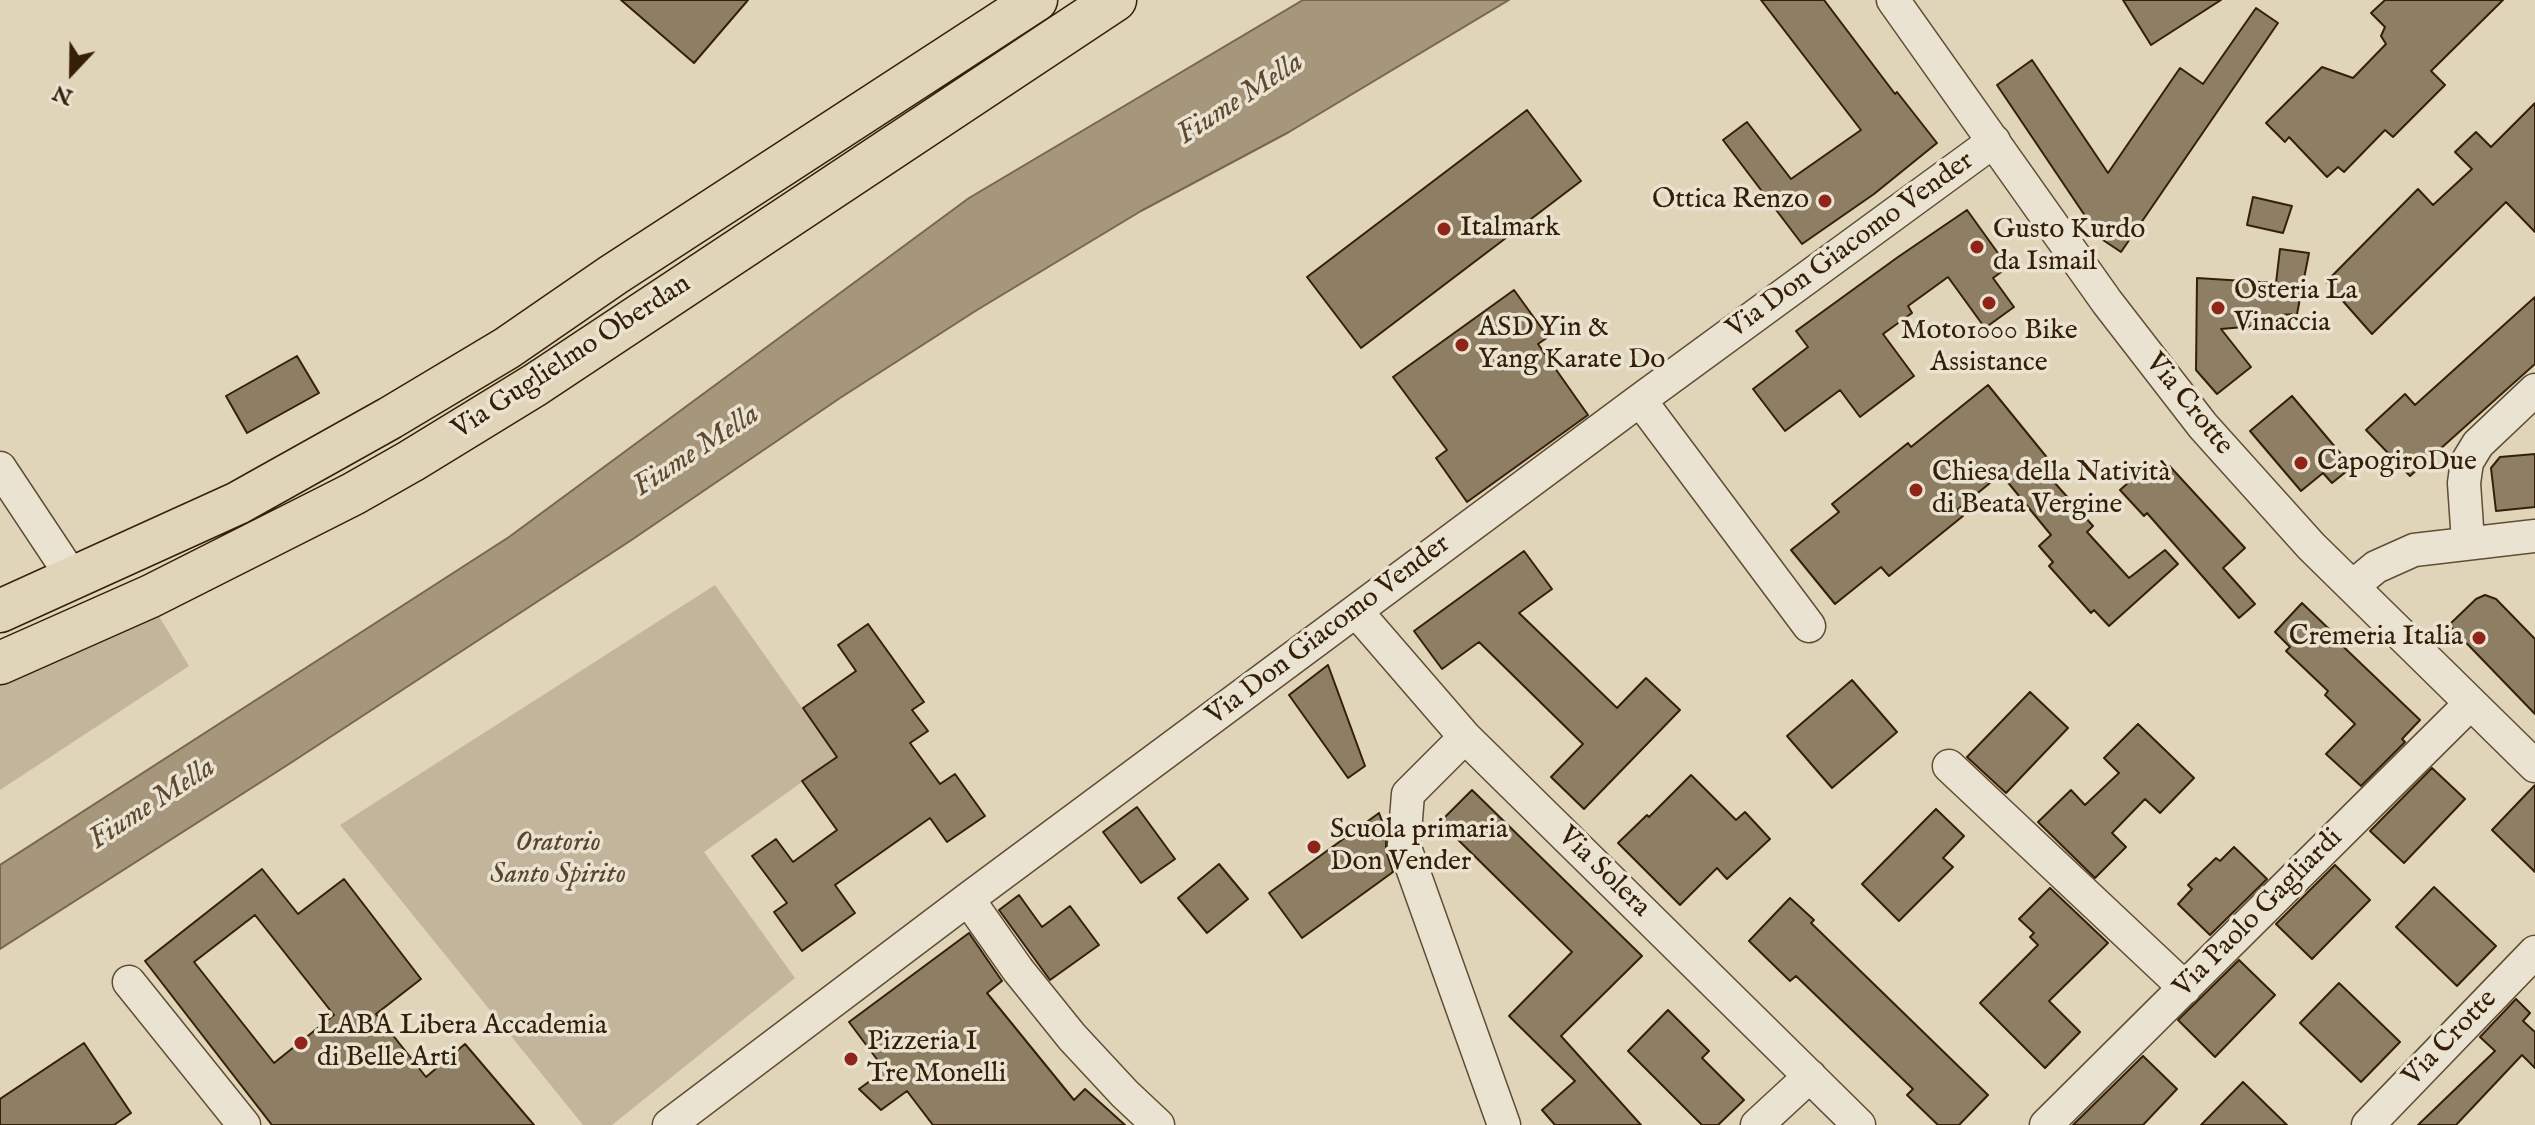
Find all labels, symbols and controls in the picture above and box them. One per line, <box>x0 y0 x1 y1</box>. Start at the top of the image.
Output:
north arrow <box>32 32 112 112</box>
water label: Fiume Mella <box>1171 46 1311 154</box>
text: N <box>49 78 77 111</box>
street label: Via Don Giacomo Vender <box>1721 145 1981 347</box>
place label: Ottica Renzo <box>1652 184 1809 218</box>
marker: Ottica Renzo <box>1816 192 1834 210</box>
place label: Italmark <box>1460 212 1560 246</box>
place label: Gusto Kurdo da Ismail <box>1993 214 2145 280</box>
marker: Italmark <box>1435 220 1453 238</box>
marker: Gusto Kurdo da Ismail <box>1968 238 1986 256</box>
street label: Via Guglielmo Oberdan <box>446 268 698 448</box>
place label: Osteria La Vinaccia <box>2234 275 2357 341</box>
marker: Moto1000 Bike Assistance <box>1980 294 1998 312</box>
marker: Osteria La Vinaccia <box>2209 299 2227 317</box>
place label: ASD Yin & Yang Karate Do <box>1478 312 1665 378</box>
place label: Moto1000 Bike Assistance <box>1900 315 2078 381</box>
marker: ASD Yin & Yang Karate Do <box>1453 336 1471 354</box>
street label: Via Crotte <box>2137 347 2239 463</box>
water label: Fiume Mella <box>627 398 767 506</box>
place label: CapogiroDue <box>2317 446 2477 480</box>
marker: CapogiroDue <box>2292 454 2310 472</box>
place label: Chiesa della Natività di Beata Vergine <box>1932 457 2171 523</box>
marker: Chiesa della Natività di Beata Vergine <box>1907 481 1925 499</box>
street label: Via Don Giacomo Vender <box>1200 528 1458 734</box>
place label: Cremeria Italia <box>2289 621 2463 655</box>
marker: Cremeria Italia <box>2470 629 2488 647</box>
water label: Fiume Mella <box>83 751 223 859</box>
place label: Scuola primaria Don Vender <box>1330 814 1508 880</box>
street label: Via Solera <box>1550 821 1656 925</box>
street label: Via Paolo Gagliardi <box>2167 822 2351 1006</box>
park label: Oratorio Santo Spirito <box>490 827 626 893</box>
marker: Scuola primaria Don Vender <box>1305 838 1323 856</box>
street label: Via Crotte <box>2397 984 2505 1094</box>
place label: LABA Libera Accademia di Belle Arti <box>317 1010 607 1076</box>
place label: Pizzeria I Tre Monelli <box>867 1026 1006 1092</box>
marker: LABA Libera Accademia di Belle Arti <box>292 1034 310 1052</box>
marker: Pizzeria I Tre Monelli <box>842 1050 860 1068</box>

